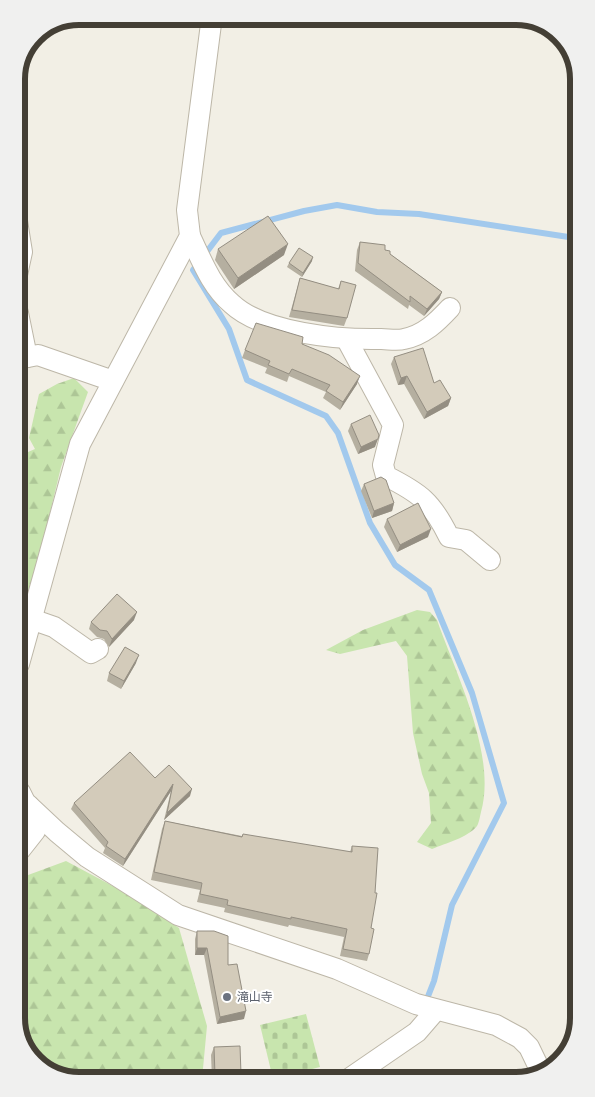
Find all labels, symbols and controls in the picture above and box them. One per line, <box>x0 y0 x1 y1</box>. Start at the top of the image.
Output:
place label: 滝山寺 <box>237 990 273 1004</box>
marker: 滝山寺 <box>221 991 233 1003</box>

